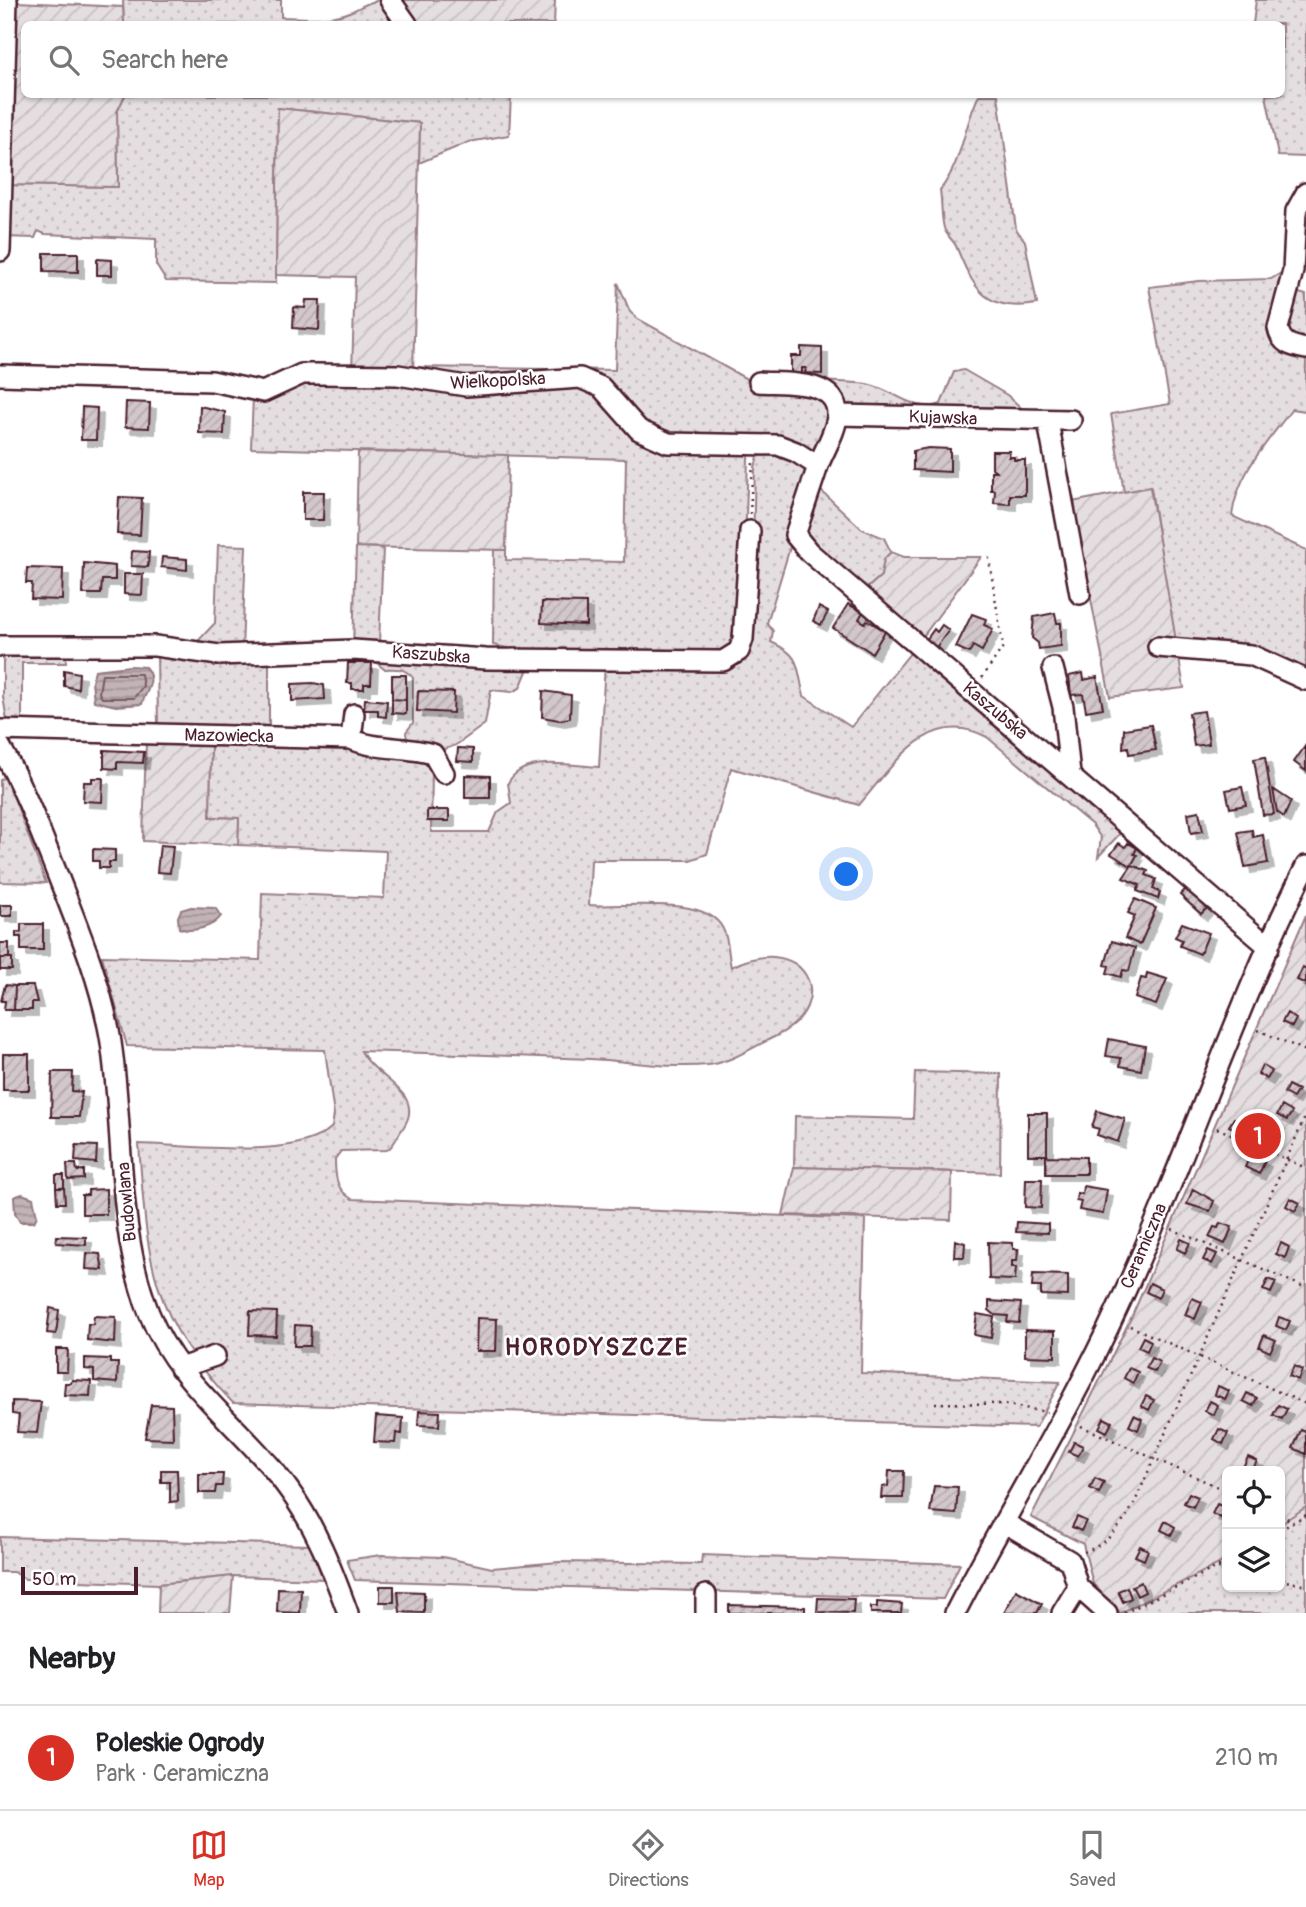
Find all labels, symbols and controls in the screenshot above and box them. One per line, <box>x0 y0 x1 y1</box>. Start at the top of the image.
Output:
search box <box>21 21 1285 98</box>
icon: search <box>45 41 83 79</box>
text: Search here <box>101 44 228 76</box>
street label: Wielkopolska <box>450 367 546 395</box>
street label: Kujawska <box>908 405 978 431</box>
street label: Kaszubska <box>391 641 471 669</box>
street label: Kaszubska <box>958 677 1032 745</box>
street label: Mazowiecka <box>184 724 274 748</box>
your location <box>829 857 863 891</box>
pin: 1 <box>1235 1110 1281 1162</box>
street label: Budowlana <box>112 1161 142 1243</box>
street label: Ceramiczna <box>1116 1200 1172 1292</box>
district label: HORODYSZCZE <box>505 1333 689 1362</box>
map controls <box>1222 1466 1285 1592</box>
button: locate <box>1222 1466 1285 1529</box>
button: layers <box>1222 1529 1285 1592</box>
scale bar <box>21 1564 138 1596</box>
text: 50 m <box>32 1567 76 1591</box>
text: Nearby <box>28 1640 115 1677</box>
text: Poleskie Ogrody <box>95 1727 264 1759</box>
text: 1 <box>47 1743 56 1772</box>
text: 210 m <box>1215 1743 1278 1772</box>
text: Park · Ceramiczna <box>95 1759 269 1788</box>
tab: Map <box>190 1826 228 1892</box>
tab: Directions <box>608 1826 689 1892</box>
tab: Saved <box>1069 1826 1116 1892</box>

